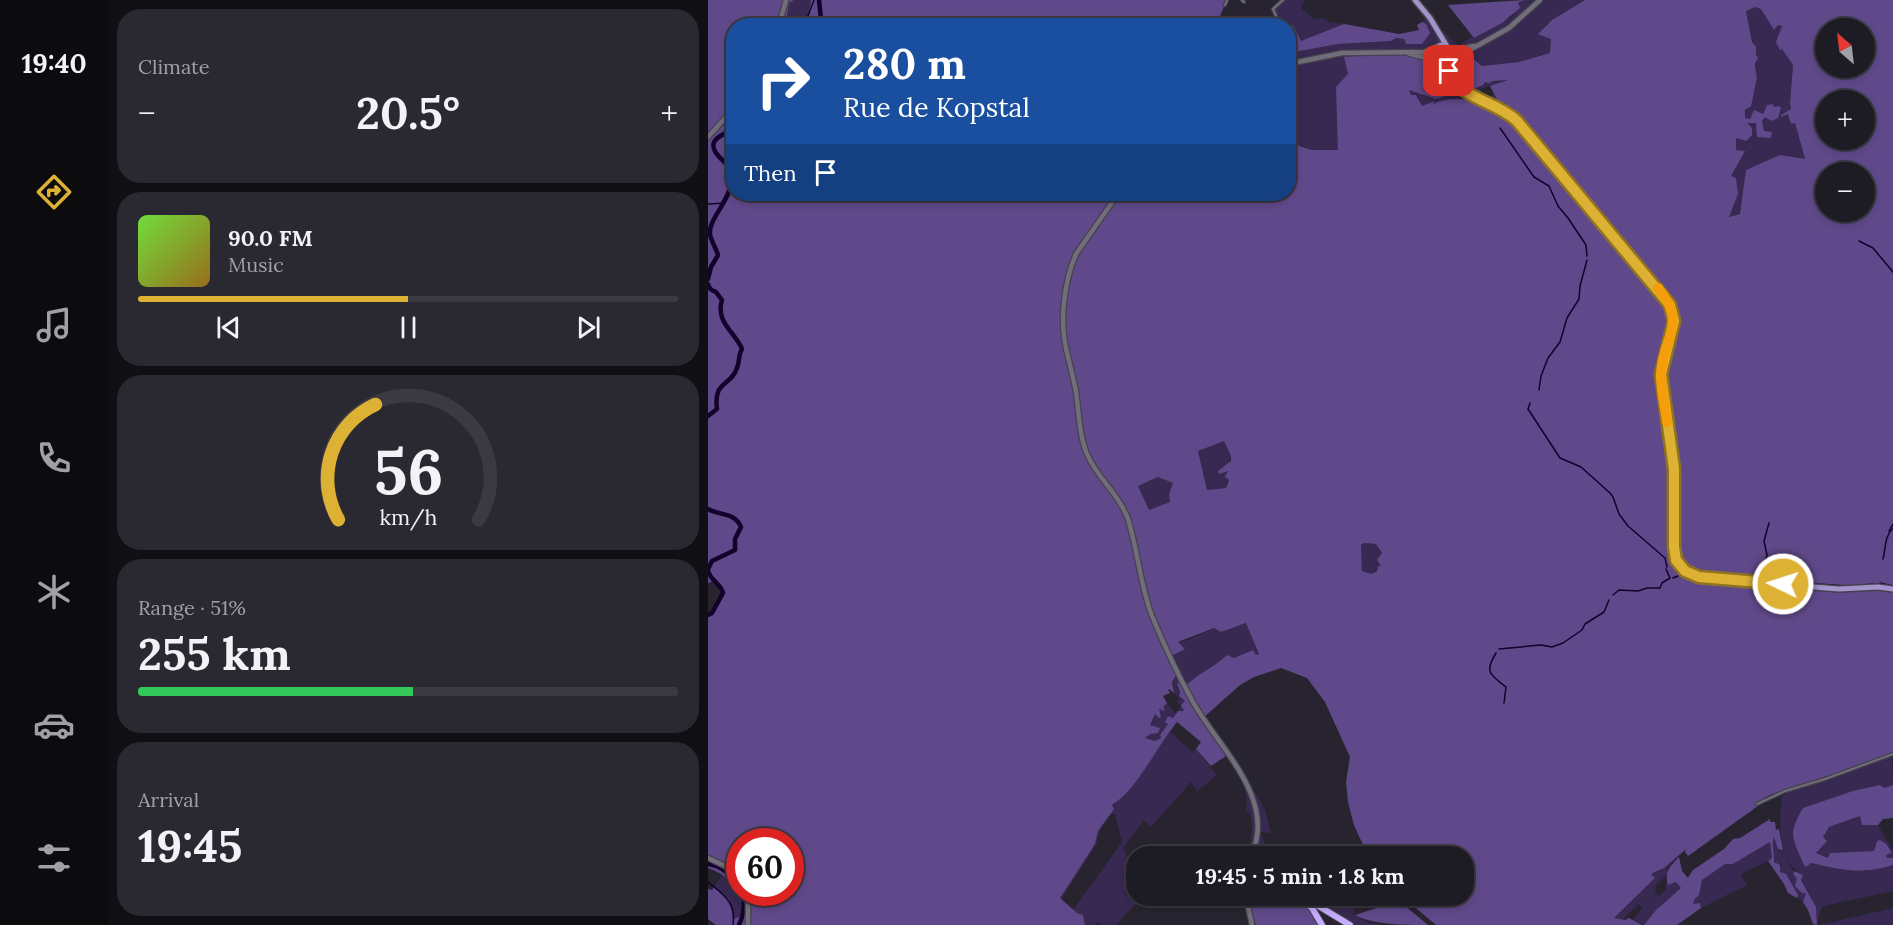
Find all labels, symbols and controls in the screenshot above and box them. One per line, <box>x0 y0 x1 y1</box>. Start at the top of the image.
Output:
north arrow <box>1815 18 1875 78</box>
map controls <box>1815 18 1875 222</box>
text: 280 m <box>843 37 966 91</box>
icon: right <box>744 42 822 120</box>
pin <box>1423 45 1474 96</box>
text: 19:40 <box>21 46 87 80</box>
text: Climate <box>138 54 210 79</box>
icon: arrive <box>1432 54 1465 87</box>
text: 20.5° <box>356 84 460 141</box>
text: Rue de Kopstal <box>843 90 1030 124</box>
button: + <box>1815 90 1875 150</box>
text: − <box>138 92 156 134</box>
text: + <box>660 92 678 134</box>
icon: arrive <box>809 156 842 189</box>
text: Then <box>744 159 797 187</box>
button: − <box>1815 162 1875 222</box>
icon: directions <box>33 171 75 213</box>
text: 90.0 FM <box>228 224 313 252</box>
text: Music <box>228 252 284 277</box>
icon: music <box>33 304 75 346</box>
icon: previous <box>212 311 245 344</box>
icon: pause <box>392 311 425 344</box>
icon: next <box>572 311 605 344</box>
text: 56 <box>373 431 443 511</box>
icon: phone <box>33 437 75 479</box>
text: km/h <box>379 503 437 531</box>
position arrow <box>1751 552 1815 616</box>
icon: climate <box>33 571 75 613</box>
text: Range · 51% <box>138 595 246 620</box>
text: 255 km <box>138 625 291 682</box>
icon: car <box>33 704 75 746</box>
text: Arrival <box>138 787 199 812</box>
text: 19:45 <box>138 817 242 874</box>
speed limit sign: 60 <box>726 828 804 906</box>
icon: filters <box>33 837 75 879</box>
text: 19:45 · 5 min · 1.8 km <box>1196 862 1404 890</box>

